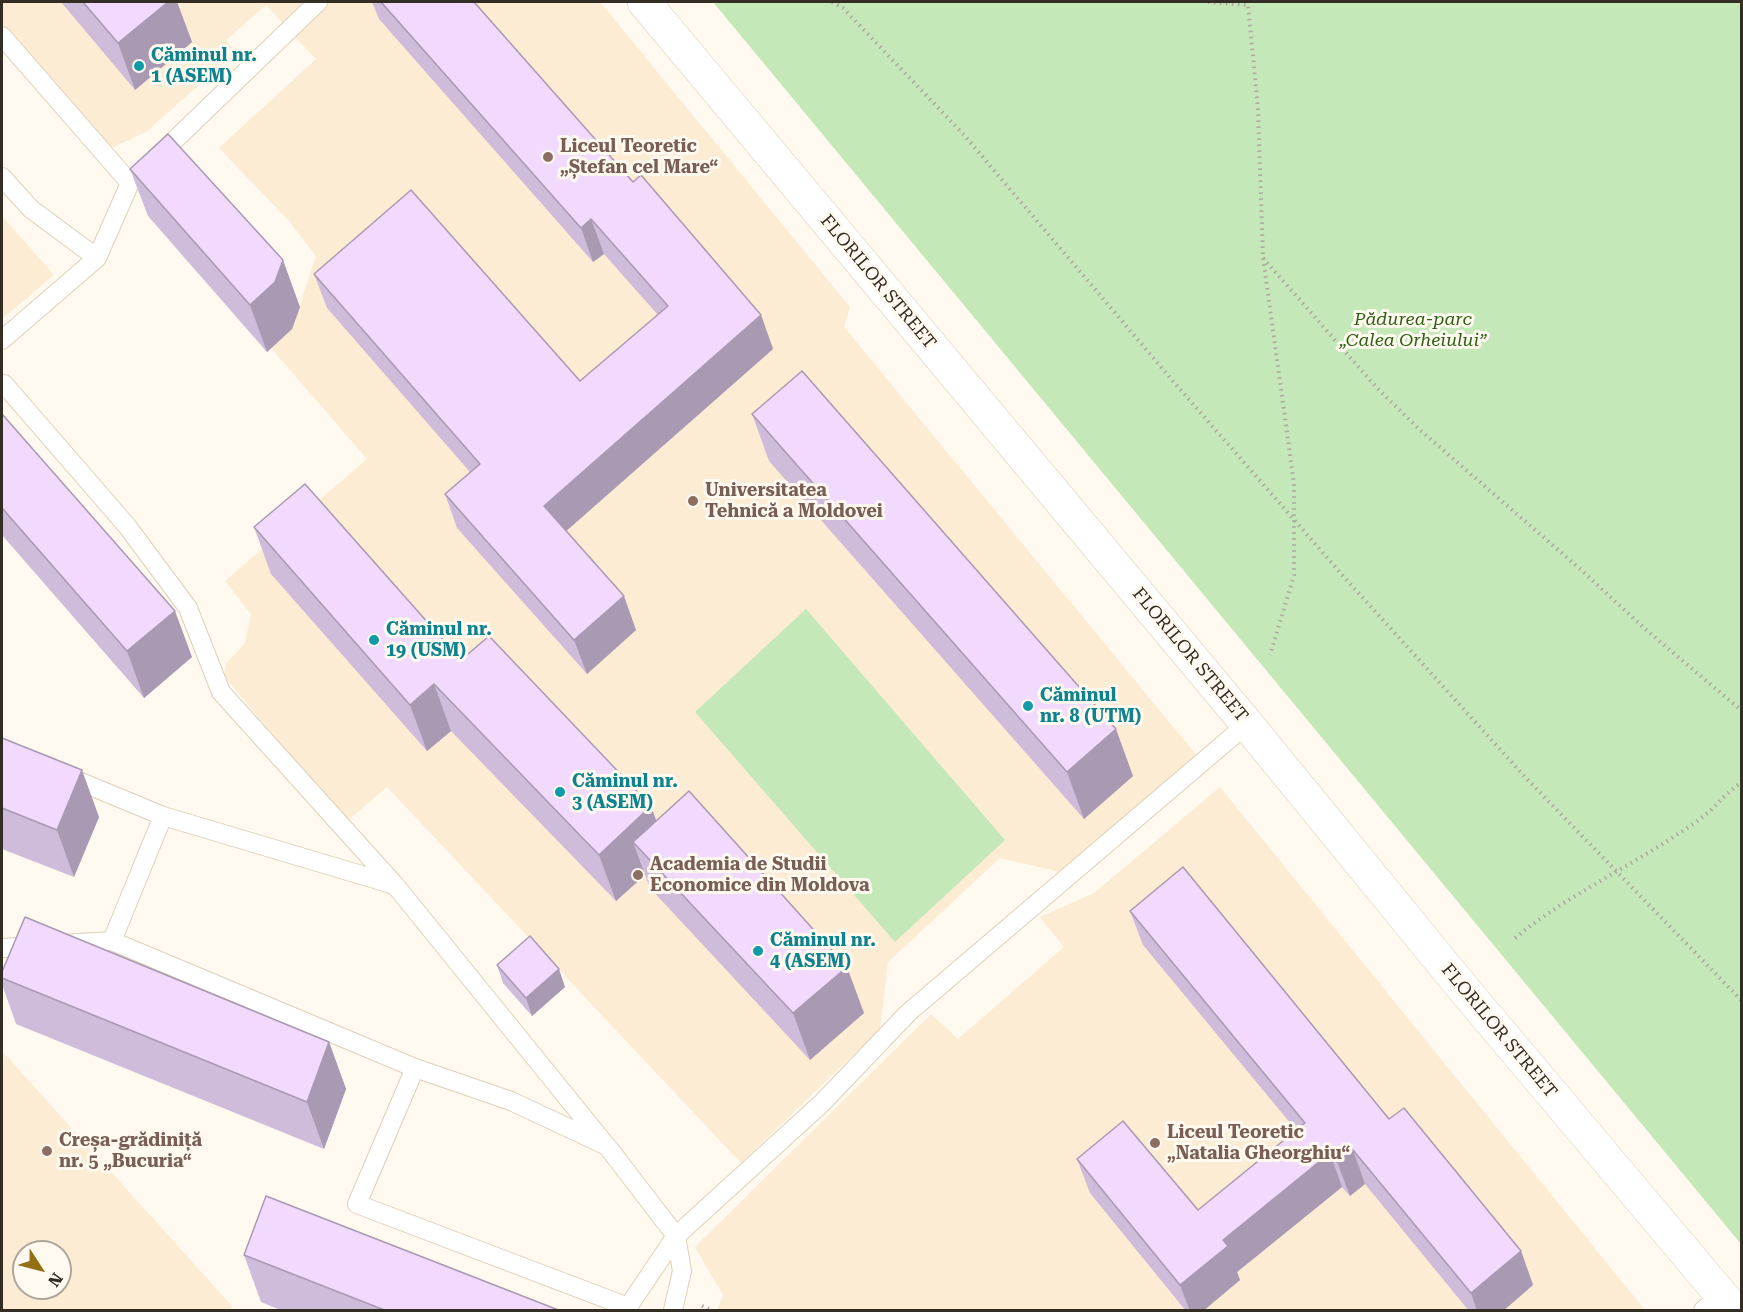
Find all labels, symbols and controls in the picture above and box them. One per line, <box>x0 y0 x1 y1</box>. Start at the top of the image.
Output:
place label: Căminul nr. 1 (ASEM) <box>151 45 257 88</box>
marker: Căminul nr. 1 (ASEM) <box>132 59 146 73</box>
place label: Liceul Teoretic „Ștefan cel Mare“ <box>560 136 718 178</box>
marker: Liceul Teoretic „Ștefan cel Mare“ <box>541 150 555 164</box>
street label: FLORILOR STREET <box>816 211 940 353</box>
park label: Pădurea-parc „Calea Orheiului” <box>1339 309 1487 352</box>
place label: Universitatea Tehnică a Moldovei <box>705 480 883 522</box>
marker: Universitatea Tehnică a Moldovei <box>686 494 700 508</box>
street label: FLORILOR STREET <box>1128 584 1252 726</box>
place label: Căminul nr. 19 (USM) <box>386 619 492 662</box>
marker: Căminul nr. 19 (USM) <box>367 633 381 647</box>
place label: Căminul nr. 8 (UTM) <box>1040 685 1141 728</box>
marker: Căminul nr. 8 (UTM) <box>1021 699 1035 713</box>
place label: Căminul nr. 3 (ASEM) <box>572 771 678 814</box>
marker: Căminul nr. 3 (ASEM) <box>553 785 567 799</box>
place label: Academia de Studii Economice din Moldova <box>650 854 870 896</box>
marker: Academia de Studii Economice din Moldova <box>631 868 645 882</box>
place label: Căminul nr. 4 (ASEM) <box>770 930 876 972</box>
marker: Căminul nr. 4 (ASEM) <box>751 944 765 958</box>
street label: FLORILOR STREET <box>1437 960 1561 1102</box>
place label: Liceul Teoretic „Natalia Gheorghiu“ <box>1167 1122 1350 1164</box>
place label: Creșa-grădiniță nr. 5 „Bucuria“ <box>59 1130 202 1172</box>
marker: Liceul Teoretic „Natalia Gheorghiu“ <box>1148 1136 1162 1150</box>
marker: Creșa-grădiniță nr. 5 „Bucuria“ <box>40 1144 54 1158</box>
north arrow <box>12 1240 72 1300</box>
text: N <box>44 1269 67 1290</box>

